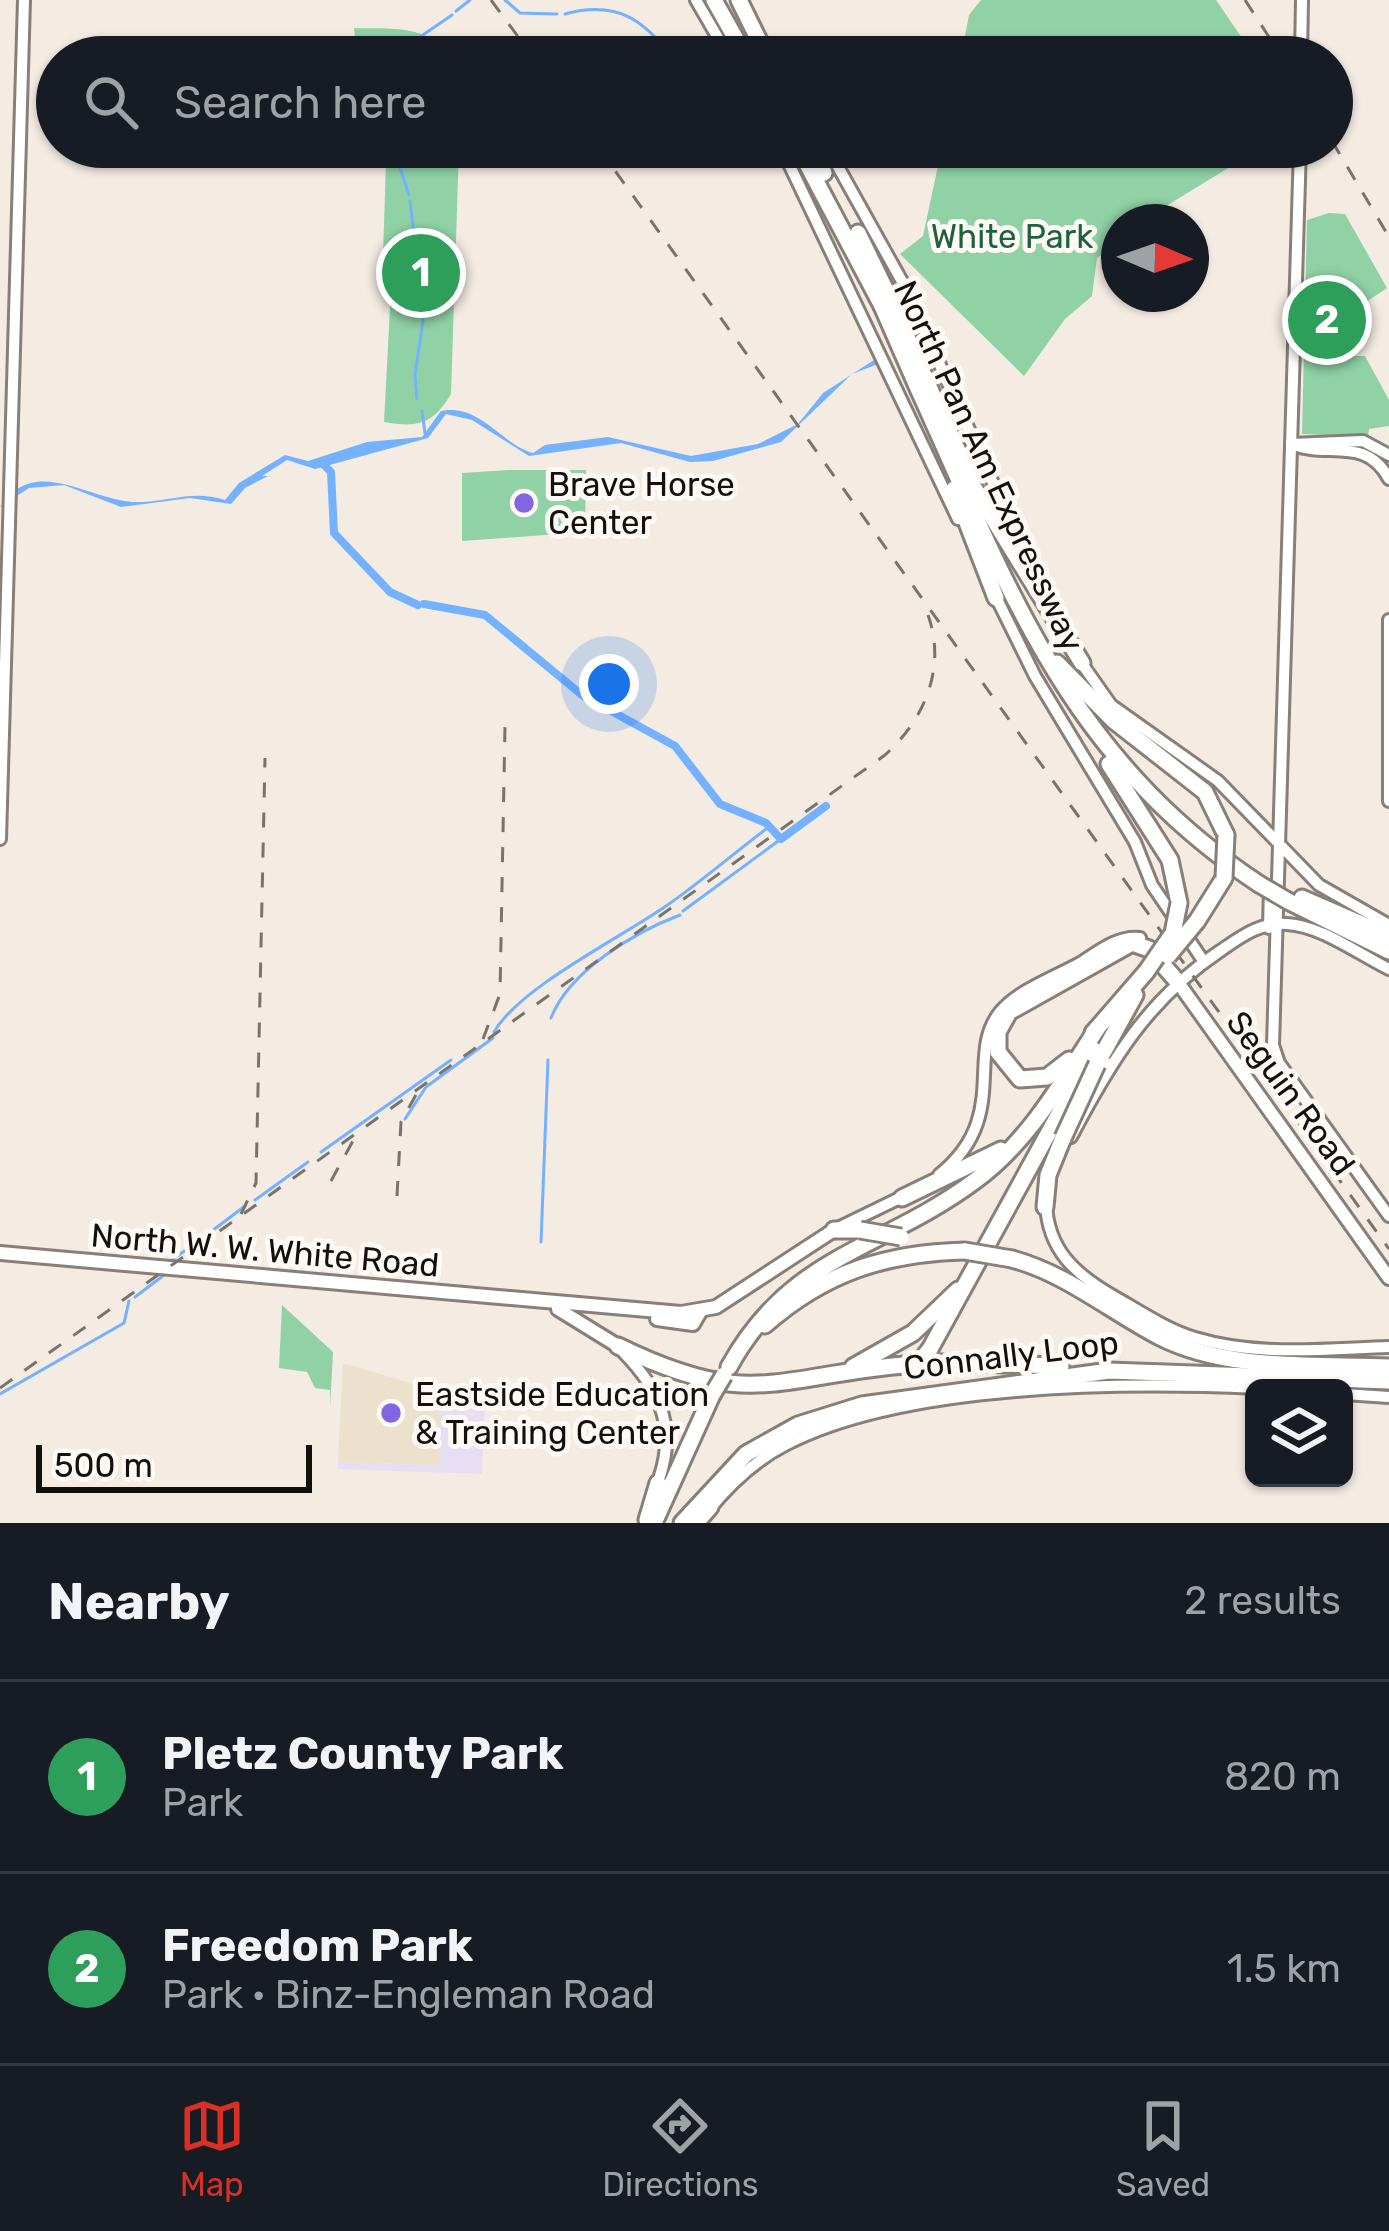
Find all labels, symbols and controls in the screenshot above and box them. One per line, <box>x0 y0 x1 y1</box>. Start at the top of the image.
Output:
search box <box>36 36 1353 168</box>
icon: search <box>78 69 144 135</box>
text: Search here <box>174 76 426 129</box>
north arrow <box>1101 204 1209 312</box>
park label: White Park <box>931 217 1093 256</box>
pin: 1 <box>382 228 460 318</box>
street label: North Pan Am Expressway <box>886 274 1092 658</box>
pin: 2 <box>1288 275 1366 365</box>
place label: Brave Horse Center <box>548 465 735 542</box>
marker: Brave Horse Center <box>511 490 537 516</box>
your location <box>579 654 639 714</box>
street label: Seguin Road <box>1219 1004 1363 1182</box>
street label: North W. W. White Road <box>89 1215 441 1285</box>
street label: Connally Loop <box>901 1322 1121 1388</box>
place label: Eastside Education & Training Center <box>415 1375 709 1452</box>
map controls <box>1245 1379 1353 1487</box>
button: layers <box>1245 1379 1353 1487</box>
marker: Eastside Education & Training Center <box>378 1400 404 1426</box>
scale bar <box>36 1439 312 1492</box>
text: 500 m <box>54 1446 153 1485</box>
text: Nearby <box>48 1571 230 1632</box>
text: 2 results <box>1184 1578 1341 1624</box>
text: Pletz County Park <box>162 1727 564 1780</box>
text: 1 <box>77 1754 97 1800</box>
text: 820 m <box>1224 1754 1341 1800</box>
text: Park <box>162 1780 243 1826</box>
text: Freedom Park <box>162 1919 473 1972</box>
text: 2 <box>74 1946 100 1992</box>
text: 1.5 km <box>1227 1946 1341 1992</box>
text: Park · Binz-Engleman Road <box>162 1972 655 2018</box>
tab: Map <box>179 2093 245 2204</box>
tab: Directions <box>602 2093 759 2204</box>
tab: Saved <box>1116 2093 1210 2204</box>

